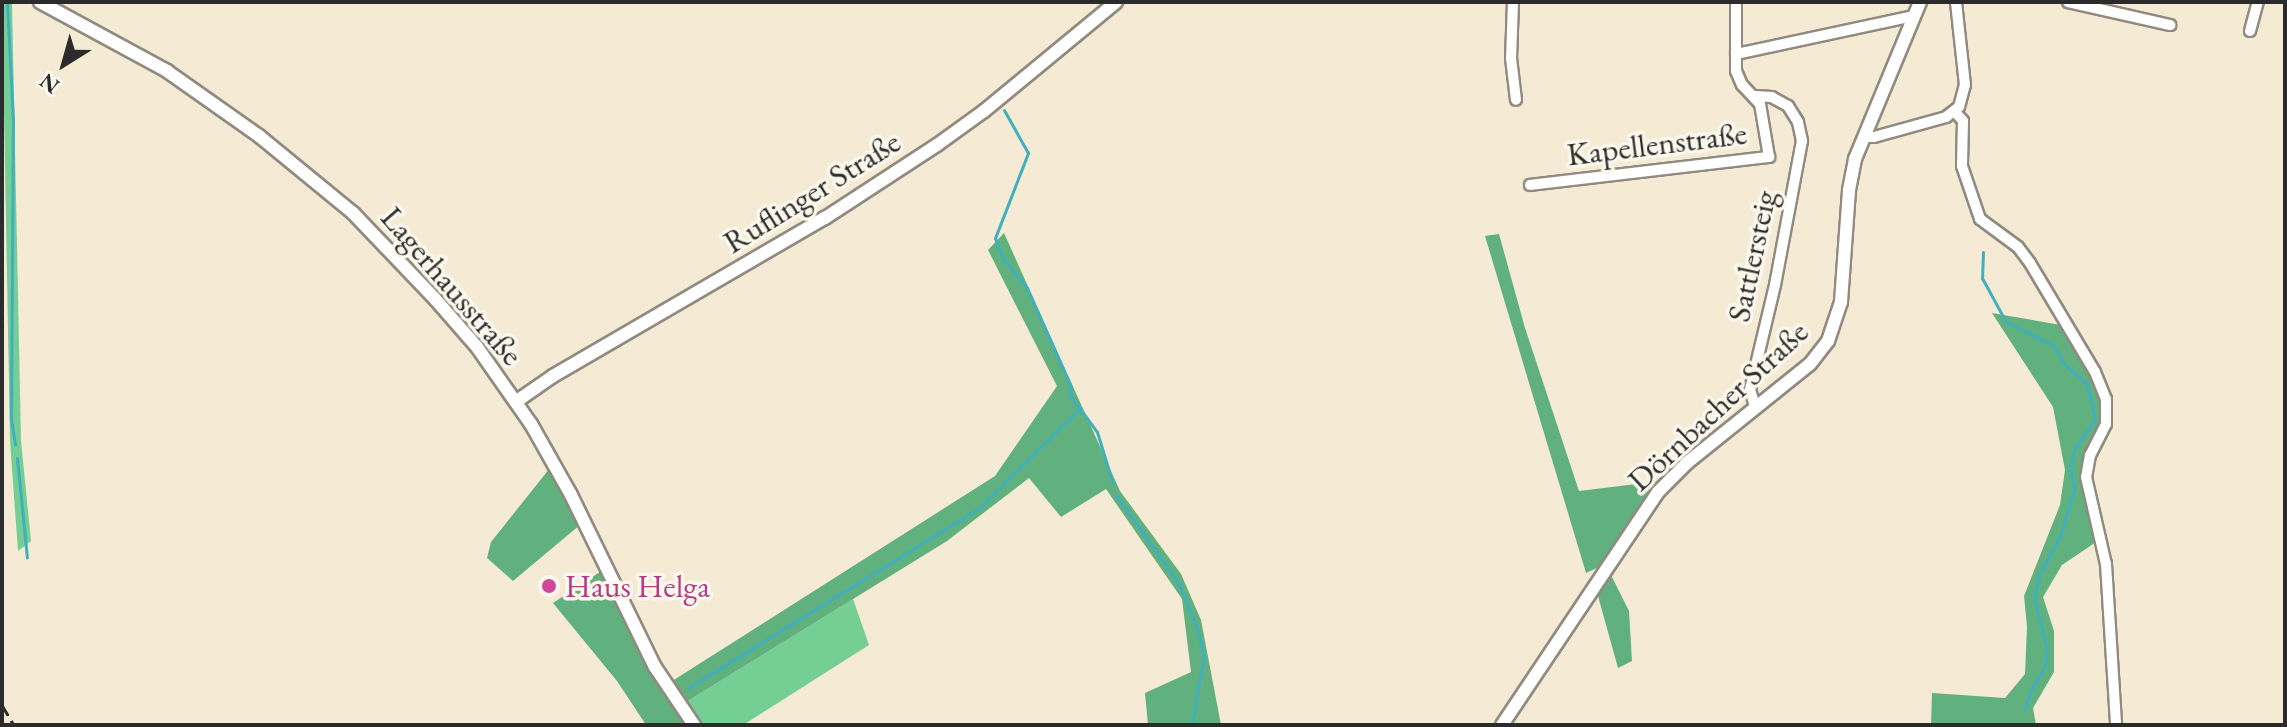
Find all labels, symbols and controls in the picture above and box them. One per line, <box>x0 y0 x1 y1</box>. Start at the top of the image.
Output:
north arrow <box>24 24 104 104</box>
text: N <box>33 67 65 101</box>
street label: Kapellenstraße <box>1565 114 1749 174</box>
street label: Ruflinger Straße <box>717 122 907 262</box>
street label: Sattlersteig <box>1719 187 1785 325</box>
street label: Lagerhausstraße <box>373 199 531 373</box>
street label: Dörnbacher Straße <box>1620 313 1816 499</box>
place label: Haus Helga <box>565 567 710 605</box>
marker: Haus Helga <box>540 577 558 595</box>

